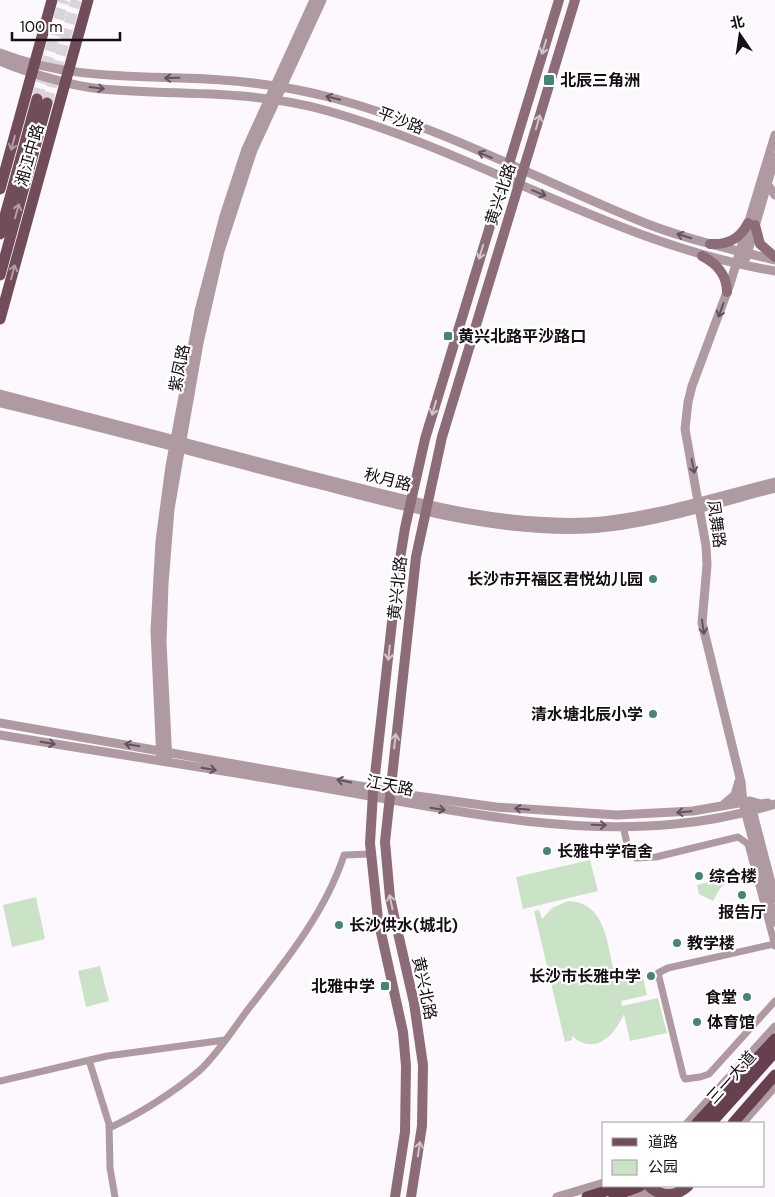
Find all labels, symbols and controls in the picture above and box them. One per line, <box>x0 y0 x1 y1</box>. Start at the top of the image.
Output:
scale bar <box>12 10 120 42</box>
north arrow <box>715 10 765 60</box>
text: 北 <box>728 12 746 33</box>
text: 100 m <box>20 17 63 37</box>
one-way arrow <box>539 38 549 54</box>
place label: 北辰三角洲 <box>560 70 640 91</box>
one-way arrow <box>164 73 180 83</box>
marker: 北辰三角洲 <box>542 73 556 87</box>
one-way arrow <box>88 83 104 93</box>
one-way arrow <box>325 93 341 102</box>
street label: 平沙路 <box>375 102 427 139</box>
one-way arrow <box>534 114 544 130</box>
street label: 湘江中路 <box>11 121 48 189</box>
one-way arrow <box>7 134 17 150</box>
one-way arrow <box>478 149 493 159</box>
street label: 黄兴北路 <box>481 160 520 228</box>
one-way arrow <box>531 189 546 198</box>
one-way arrow <box>13 203 23 219</box>
one-way arrow <box>676 231 692 240</box>
one-way arrow <box>476 244 485 259</box>
one-way arrow <box>9 265 18 281</box>
one-way arrow <box>715 302 725 318</box>
place label: 黄兴北路平沙路口 <box>458 326 586 347</box>
marker: 黄兴北路平沙路口 <box>442 330 454 342</box>
street label: 紫凤路 <box>165 343 194 394</box>
one-way arrow <box>428 399 438 415</box>
one-way arrow <box>688 458 698 474</box>
street label: 秋月路 <box>362 463 414 495</box>
street label: 凤舞路 <box>703 499 730 549</box>
street label: 黄兴北路 <box>384 555 411 621</box>
place label: 长沙市开福区君悦幼儿园 <box>467 569 643 590</box>
marker: 长沙市开福区君悦幼儿园 <box>647 573 659 585</box>
one-way arrow <box>699 619 709 635</box>
one-way arrow <box>384 645 394 661</box>
place label: 清水塘北辰小学 <box>531 704 643 725</box>
marker: 清水塘北辰小学 <box>647 708 659 720</box>
one-way arrow <box>390 733 400 749</box>
one-way arrow <box>40 738 56 748</box>
one-way arrow <box>125 740 141 750</box>
one-way arrow <box>200 764 216 774</box>
street label: 江天路 <box>364 771 415 800</box>
one-way arrow <box>337 776 353 786</box>
one-way arrow <box>429 804 445 814</box>
one-way arrow <box>514 804 530 814</box>
one-way arrow <box>677 807 693 816</box>
one-way arrow <box>591 821 607 830</box>
place label: 长雅中学宿舍 <box>557 841 653 862</box>
marker: 长雅中学宿舍 <box>541 845 553 857</box>
place label: 综合楼 <box>709 866 757 887</box>
marker: 综合楼 <box>693 870 705 882</box>
marker: 报告厅 <box>736 889 748 901</box>
one-way arrow <box>386 895 395 911</box>
place label: 报告厅 <box>718 902 766 923</box>
place label: 长沙供水(城北) <box>349 915 458 936</box>
marker: 长沙供水(城北) <box>333 919 345 931</box>
place label: 教学楼 <box>687 933 735 954</box>
marker: 教学楼 <box>671 937 683 949</box>
street label: 黄兴北路 <box>408 955 441 1022</box>
place label: 长沙市长雅中学 <box>529 966 641 987</box>
marker: 长沙市长雅中学 <box>645 970 657 982</box>
place label: 北雅中学 <box>311 976 375 997</box>
marker: 北雅中学 <box>379 980 391 992</box>
place label: 食堂 <box>705 987 737 1008</box>
marker: 食堂 <box>741 991 753 1003</box>
place label: 体育馆 <box>707 1012 755 1033</box>
marker: 体育馆 <box>691 1016 703 1028</box>
street label: 三一大道 <box>702 1047 761 1108</box>
legend <box>602 1122 765 1187</box>
text: 道路 <box>648 1132 678 1152</box>
one-way arrow <box>414 1141 424 1157</box>
text: 公园 <box>648 1157 678 1177</box>

